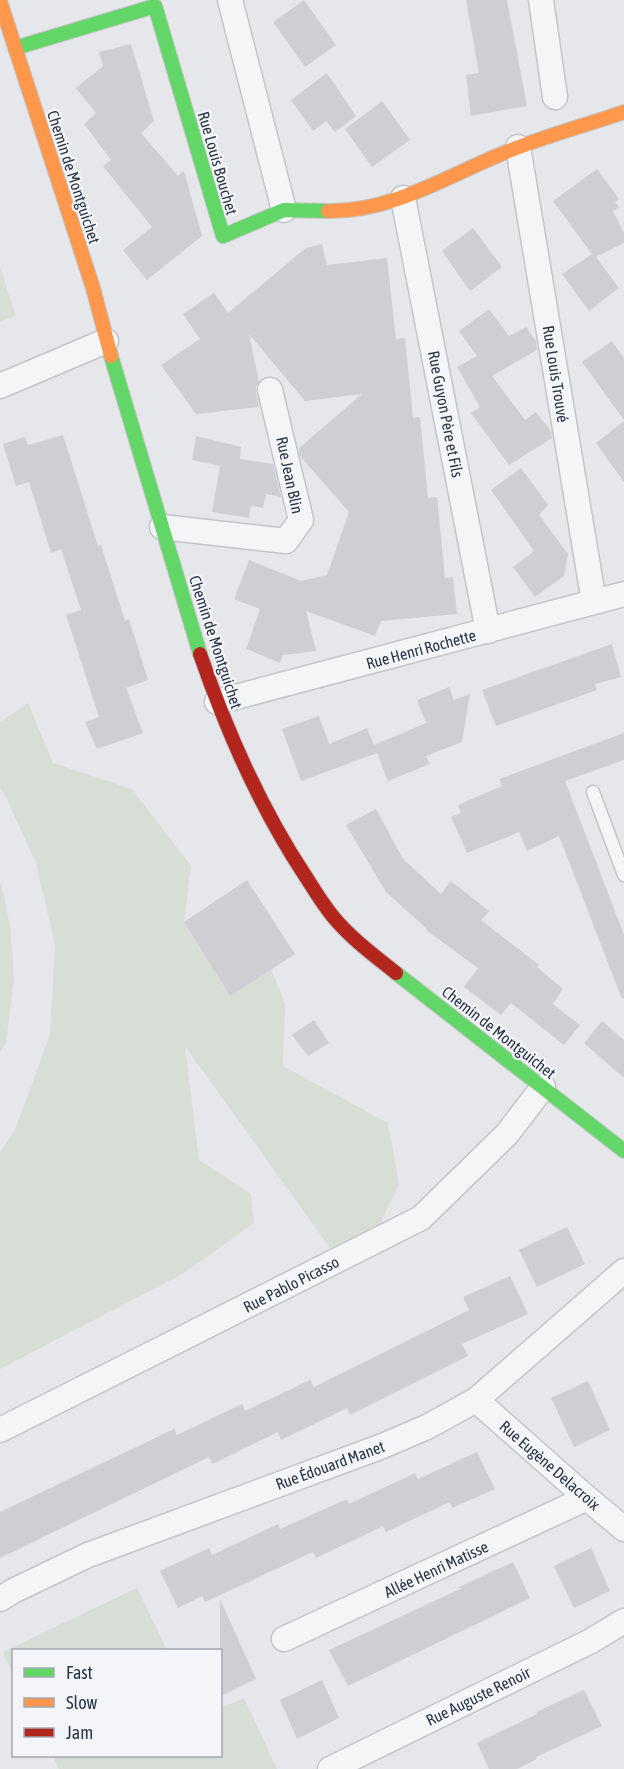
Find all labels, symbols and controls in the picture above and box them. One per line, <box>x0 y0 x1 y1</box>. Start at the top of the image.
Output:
street label: Chemin de Montguichet <box>43 108 104 246</box>
street label: Rue Louis Bouchet <box>195 109 241 217</box>
street label: Rue Louis Trouvé <box>539 324 573 424</box>
street label: Rue Guyon Père et Fils <box>424 349 467 479</box>
street label: Rue Jean Blin <box>273 435 307 515</box>
street label: Chemin de Montguichet <box>185 573 246 711</box>
street label: Rue Henri Rochette <box>364 626 478 672</box>
street label: Chemin de Montguichet <box>438 982 560 1083</box>
street label: Rue Pablo Picasso <box>240 1252 342 1316</box>
street label: Rue Eugène Delacroix <box>496 1417 604 1515</box>
street label: Rue Édouard Manet <box>273 1437 387 1493</box>
street label: Allée Henri Matisse <box>381 1537 491 1601</box>
legend <box>12 1649 222 1757</box>
text: Fast <box>66 1662 93 1683</box>
street label: Rue Auguste Renoir <box>423 1663 534 1730</box>
text: Slow <box>66 1692 97 1713</box>
text: Jam <box>66 1722 93 1743</box>

